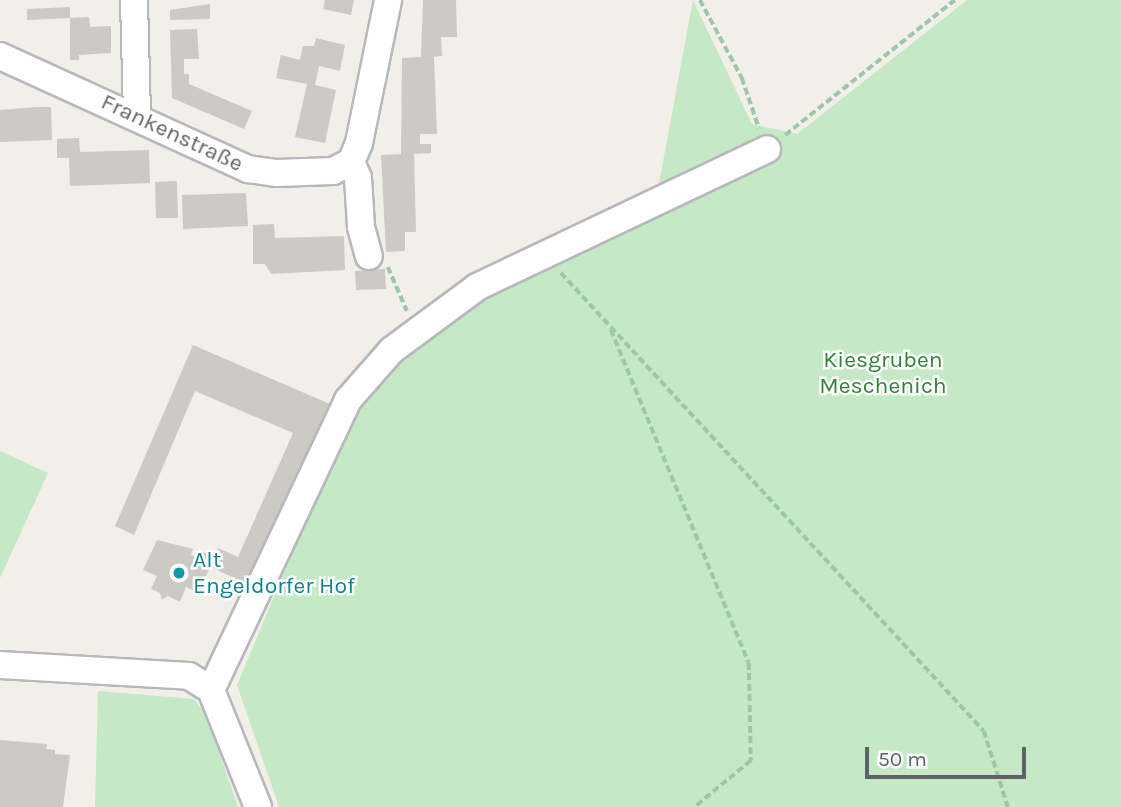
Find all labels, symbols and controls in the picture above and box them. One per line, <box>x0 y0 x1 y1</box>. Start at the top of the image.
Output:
street label: Frankenstraße <box>97 88 247 178</box>
park label: Kiesgruben Meschenich <box>819 346 947 400</box>
place label: Alt Engeldorfer Hof <box>193 546 355 600</box>
marker: Alt Engeldorfer Hof <box>171 565 187 581</box>
scale bar <box>869 734 1030 778</box>
text: 50 m <box>878 747 927 771</box>

